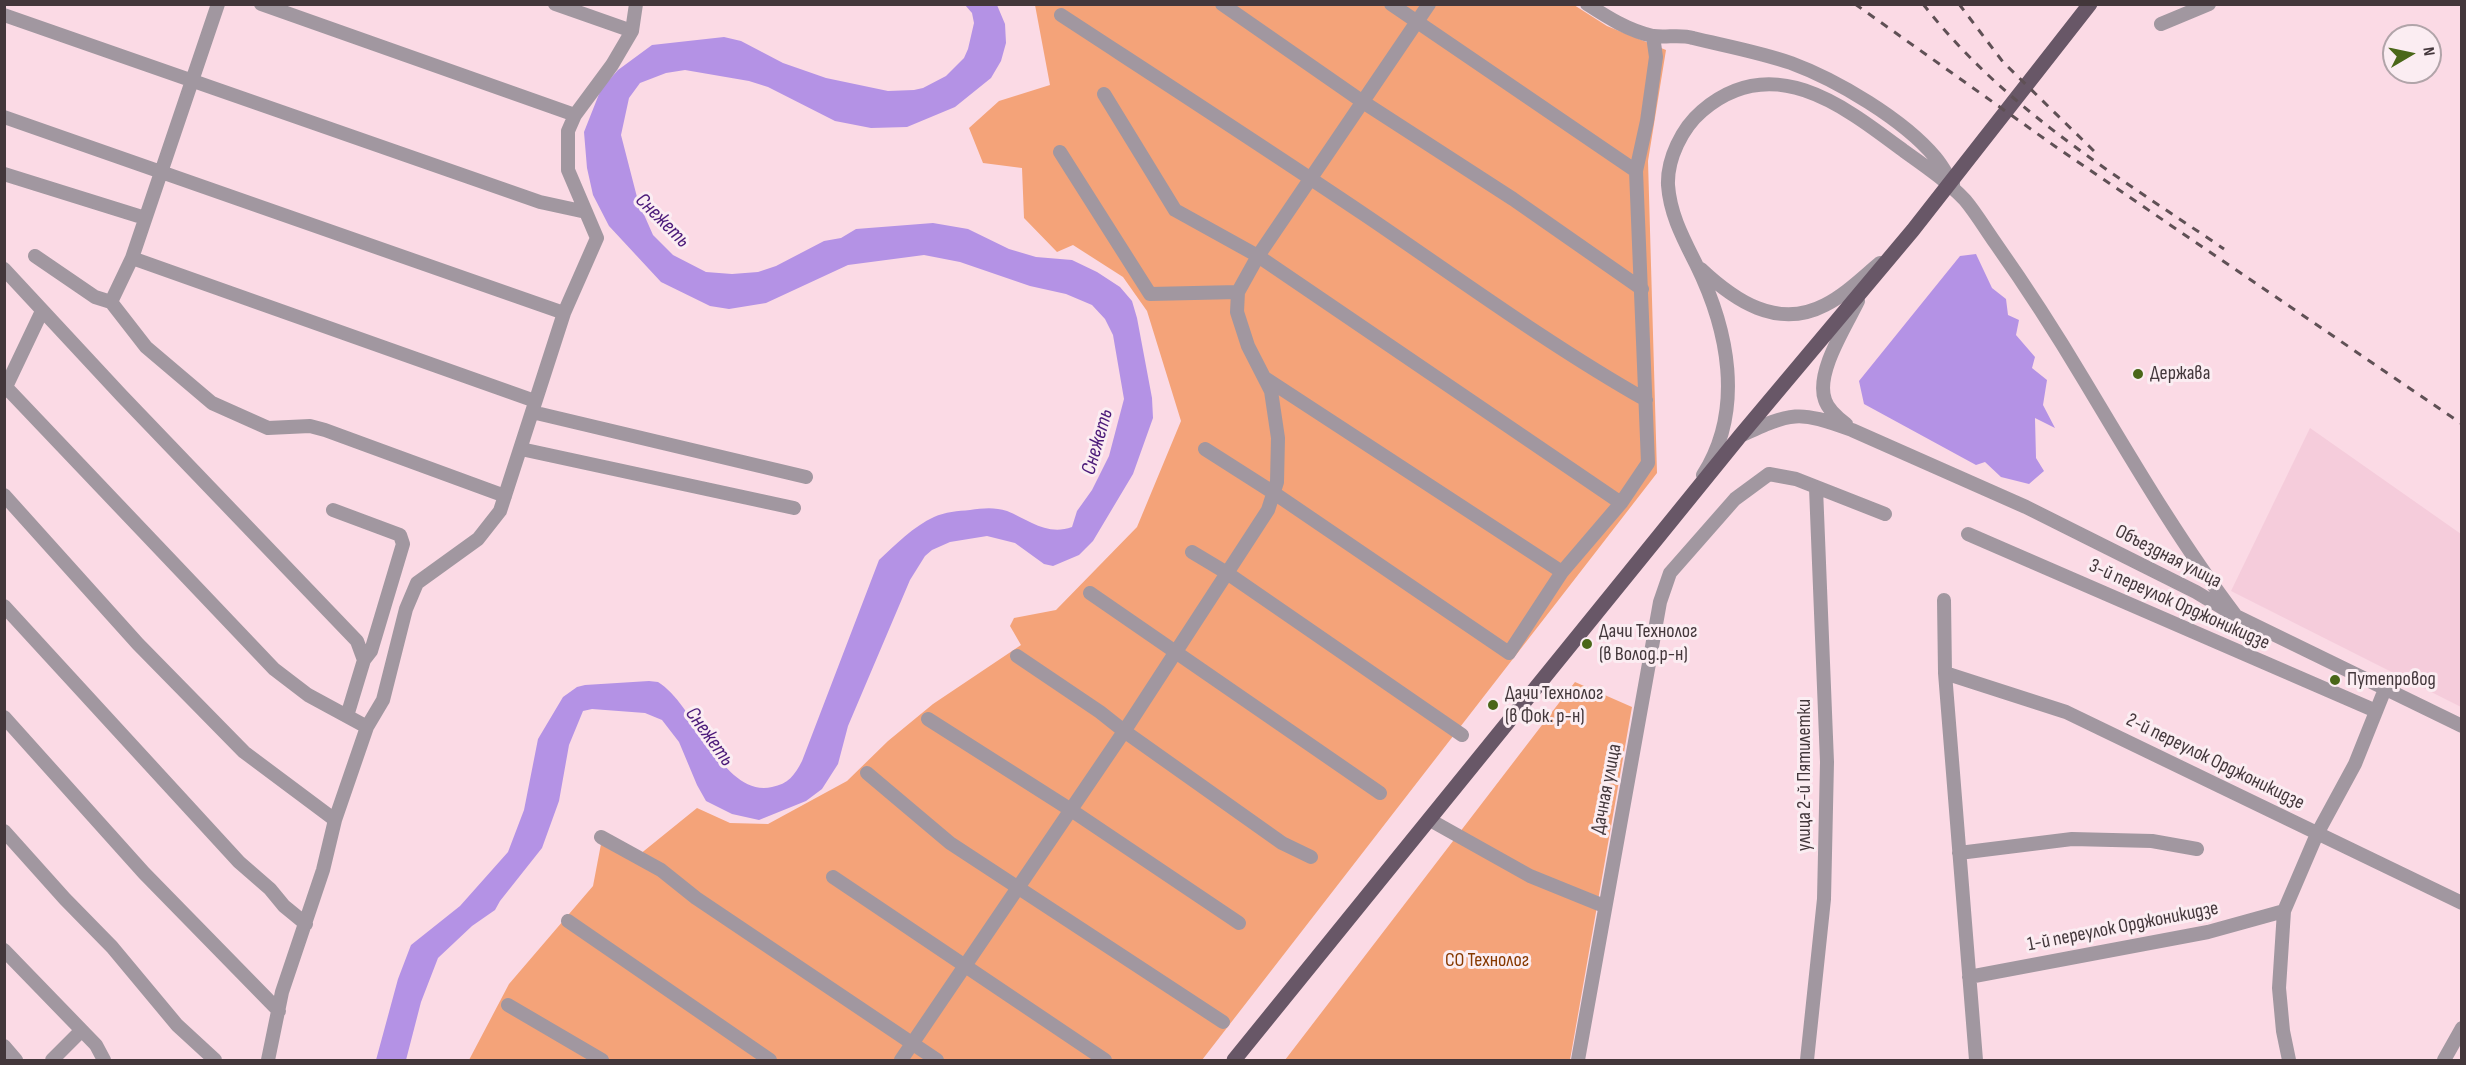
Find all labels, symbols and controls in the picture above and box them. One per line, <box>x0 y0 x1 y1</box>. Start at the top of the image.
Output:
north arrow <box>2382 24 2442 84</box>
text: N <box>2418 46 2438 57</box>
water label: Снежеть <box>629 188 695 254</box>
place label: Держава <box>2150 362 2210 386</box>
marker: Держава <box>2131 367 2145 381</box>
water label: Снежеть <box>1077 406 1119 478</box>
street label: Объездная улица <box>2111 520 2225 594</box>
street label: 3-й переулок Орджоникидзе <box>2085 554 2273 656</box>
place label: Дачи Технолог (в Волод.р-н) <box>1599 620 1697 667</box>
marker: Дачи Технолог (в Волод.р-н) <box>1580 637 1594 651</box>
place label: Путепровод <box>2347 668 2436 692</box>
marker: Путепровод <box>2328 673 2342 687</box>
place label: Дачи Технолог (в Фок. р-н) <box>1505 682 1603 729</box>
marker: Дачи Технолог (в Фок. р-н) <box>1486 698 1500 712</box>
street label: улица 2-й Пятилетки <box>1793 699 1817 851</box>
water label: Снежеть <box>679 702 739 772</box>
street label: 2-й переулок Орджоникидзе <box>2122 708 2308 816</box>
street label: Дачная улица <box>1587 742 1627 836</box>
street label: 1-й переулок Орджоникидзе <box>2025 897 2221 957</box>
park label: СО Технолог <box>1445 949 1529 973</box>

